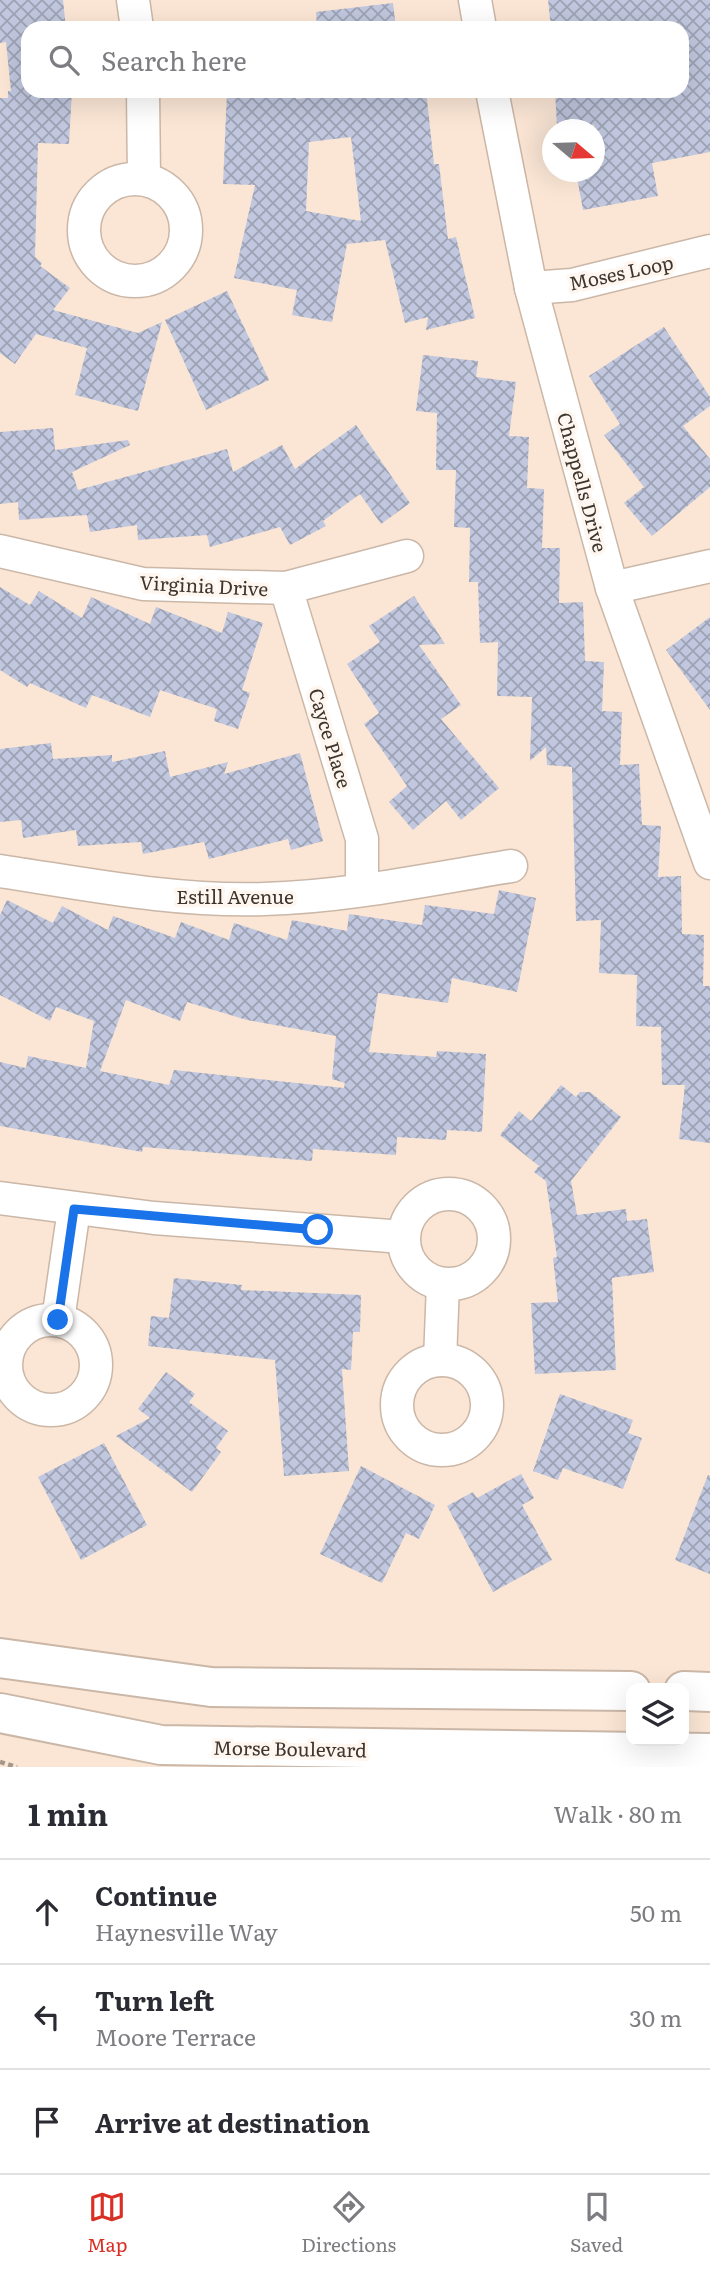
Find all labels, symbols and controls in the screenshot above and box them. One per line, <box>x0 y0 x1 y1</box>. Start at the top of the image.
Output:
search box <box>21 21 689 98</box>
text: Search here <box>101 40 247 79</box>
icon: search <box>45 41 83 79</box>
north arrow <box>542 119 605 182</box>
street label: Moses Loop <box>566 247 676 297</box>
street label: Chappells Drive <box>551 409 615 555</box>
street label: Virginia Drive <box>139 568 269 602</box>
street label: Cayce Place <box>303 685 359 791</box>
street label: Estill Avenue <box>176 882 294 910</box>
route start <box>302 1214 333 1245</box>
route end <box>42 1304 73 1335</box>
map controls <box>626 1683 689 1746</box>
button: layers <box>626 1683 689 1746</box>
street label: Morse Boulevard <box>213 1733 367 1763</box>
text: 1 min <box>28 1791 108 1835</box>
text: Walk · 80 m <box>553 1796 682 1830</box>
text: Continue <box>95 1875 217 1914</box>
icon: ahead <box>28 1893 66 1931</box>
text: 50 m <box>630 1895 682 1929</box>
text: Haynesville Way <box>95 1914 278 1948</box>
text: Turn left <box>95 1980 214 2019</box>
icon: left <box>28 1998 66 2036</box>
text: 30 m <box>629 2000 682 2034</box>
text: Moore Terrace <box>95 2019 256 2053</box>
text: Arrive at destination <box>95 2102 370 2141</box>
icon: arrive <box>28 2103 66 2141</box>
tab: Map <box>87 2188 127 2258</box>
tab: Directions <box>301 2188 396 2258</box>
tab: Saved <box>570 2188 623 2258</box>

